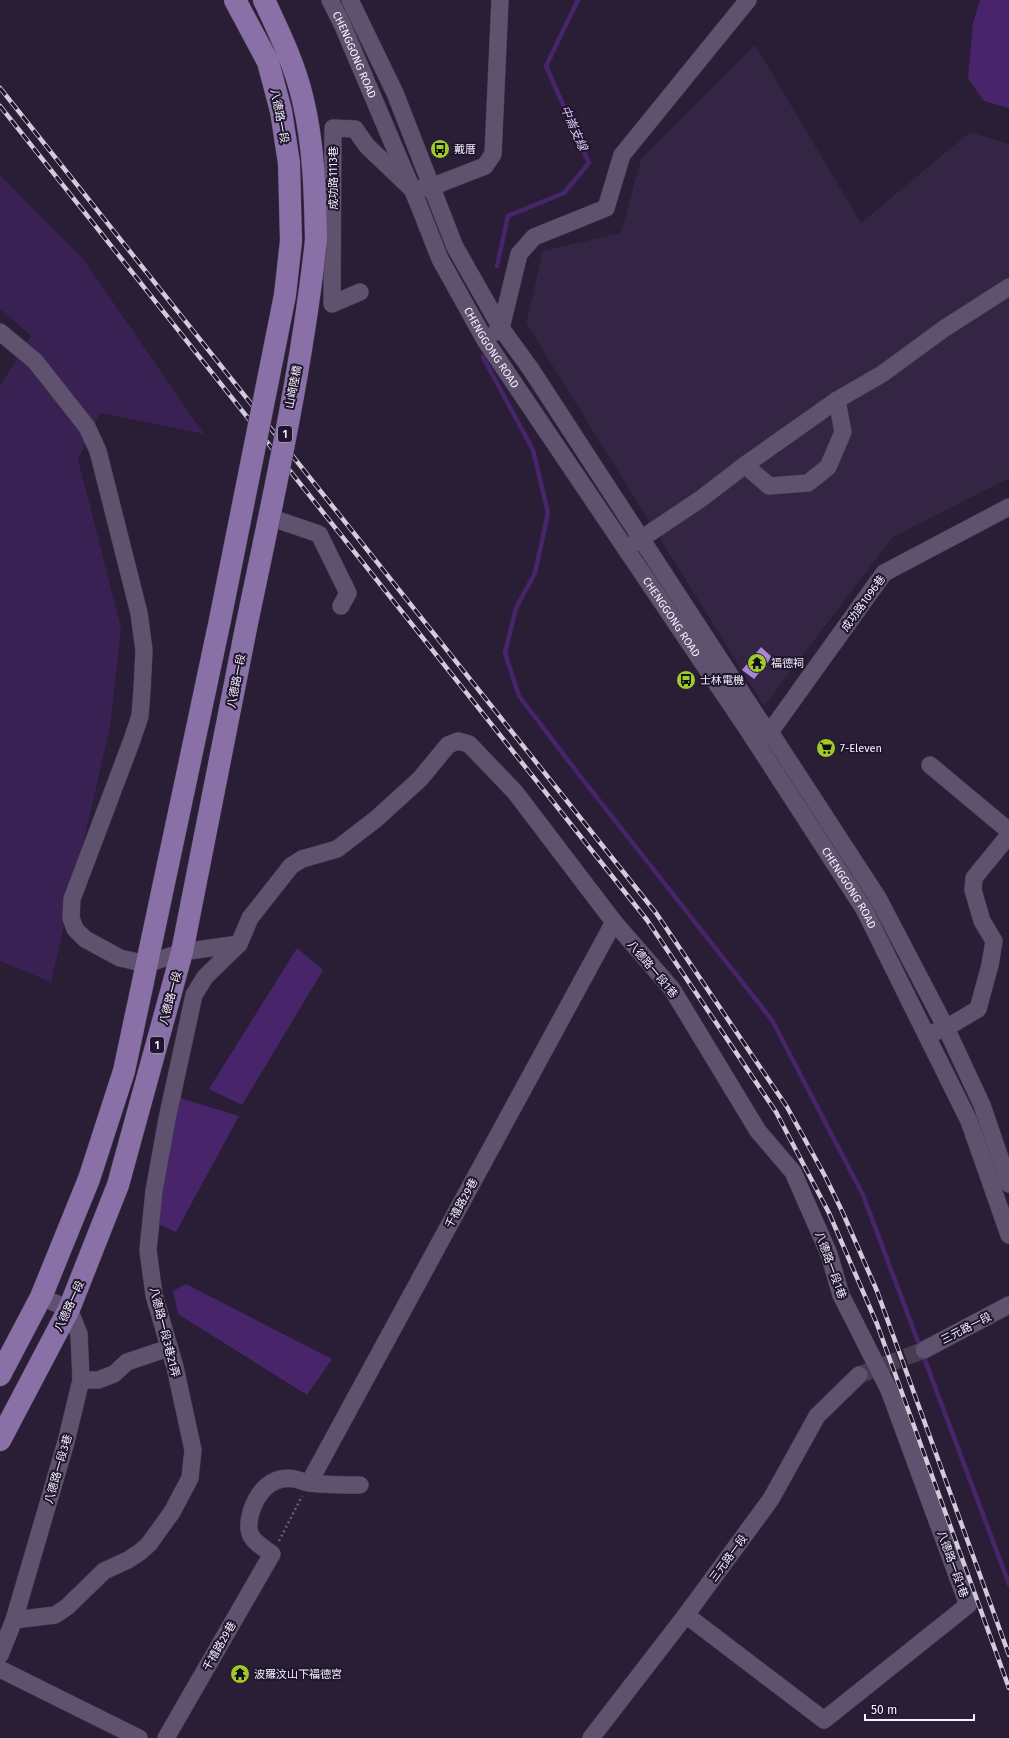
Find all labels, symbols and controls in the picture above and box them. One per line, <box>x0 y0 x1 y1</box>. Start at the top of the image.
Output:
street label: CHENGGONG ROAD <box>330 9 379 100</box>
street label: 八德路一段 <box>268 88 291 144</box>
water label: 中崙支線 <box>558 103 591 155</box>
bus stop icon: 戴厝 <box>429 138 451 160</box>
place label: 戴厝 <box>454 143 476 156</box>
street label: 成功路1113巷 <box>327 146 340 210</box>
street label: CHENGGONG ROAD <box>461 305 522 391</box>
street label: 山崎陸橋 <box>283 364 304 410</box>
road number: 1 <box>278 426 292 442</box>
street label: 成功路1096巷 <box>839 573 888 634</box>
street label: CHENGGONG ROAD <box>640 575 703 659</box>
temple icon: 福德祠 <box>746 652 768 674</box>
street label: 八德路一段 <box>225 653 248 709</box>
place label: 福德祠 <box>771 657 804 670</box>
bus stop icon: 士林電機 <box>675 669 697 691</box>
place label: 士林電機 <box>700 674 744 687</box>
supermarket icon: 7-Eleven <box>815 737 837 759</box>
place label: 7-Eleven <box>840 742 882 755</box>
street label: CHENGGONG ROAD <box>819 845 879 931</box>
street label: 八德路一段1巷 <box>625 938 680 1001</box>
street label: 八德路一段 <box>157 970 184 1026</box>
road number: 1 <box>150 1037 164 1053</box>
street label: 千禧路29巷 <box>442 1176 480 1231</box>
street label: 八德路一段1巷 <box>812 1230 849 1301</box>
street label: 八德路一段 <box>52 1279 87 1334</box>
street label: 八德路一段3巷21弄 <box>147 1286 182 1379</box>
street label: 三元路一段 <box>939 1310 994 1347</box>
street label: 八德路一段3巷 <box>42 1433 75 1505</box>
street label: 八德路一段1巷 <box>934 1529 971 1600</box>
street label: 三元路一段 <box>707 1532 750 1584</box>
street label: 千禧路29巷 <box>200 1619 239 1673</box>
temple icon: 波羅汶山下福德宮 <box>229 1663 251 1685</box>
place label: 波羅汶山下福德宮 <box>254 1668 342 1681</box>
scale bar <box>865 1696 974 1722</box>
text: 50 m <box>871 1703 897 1717</box>

